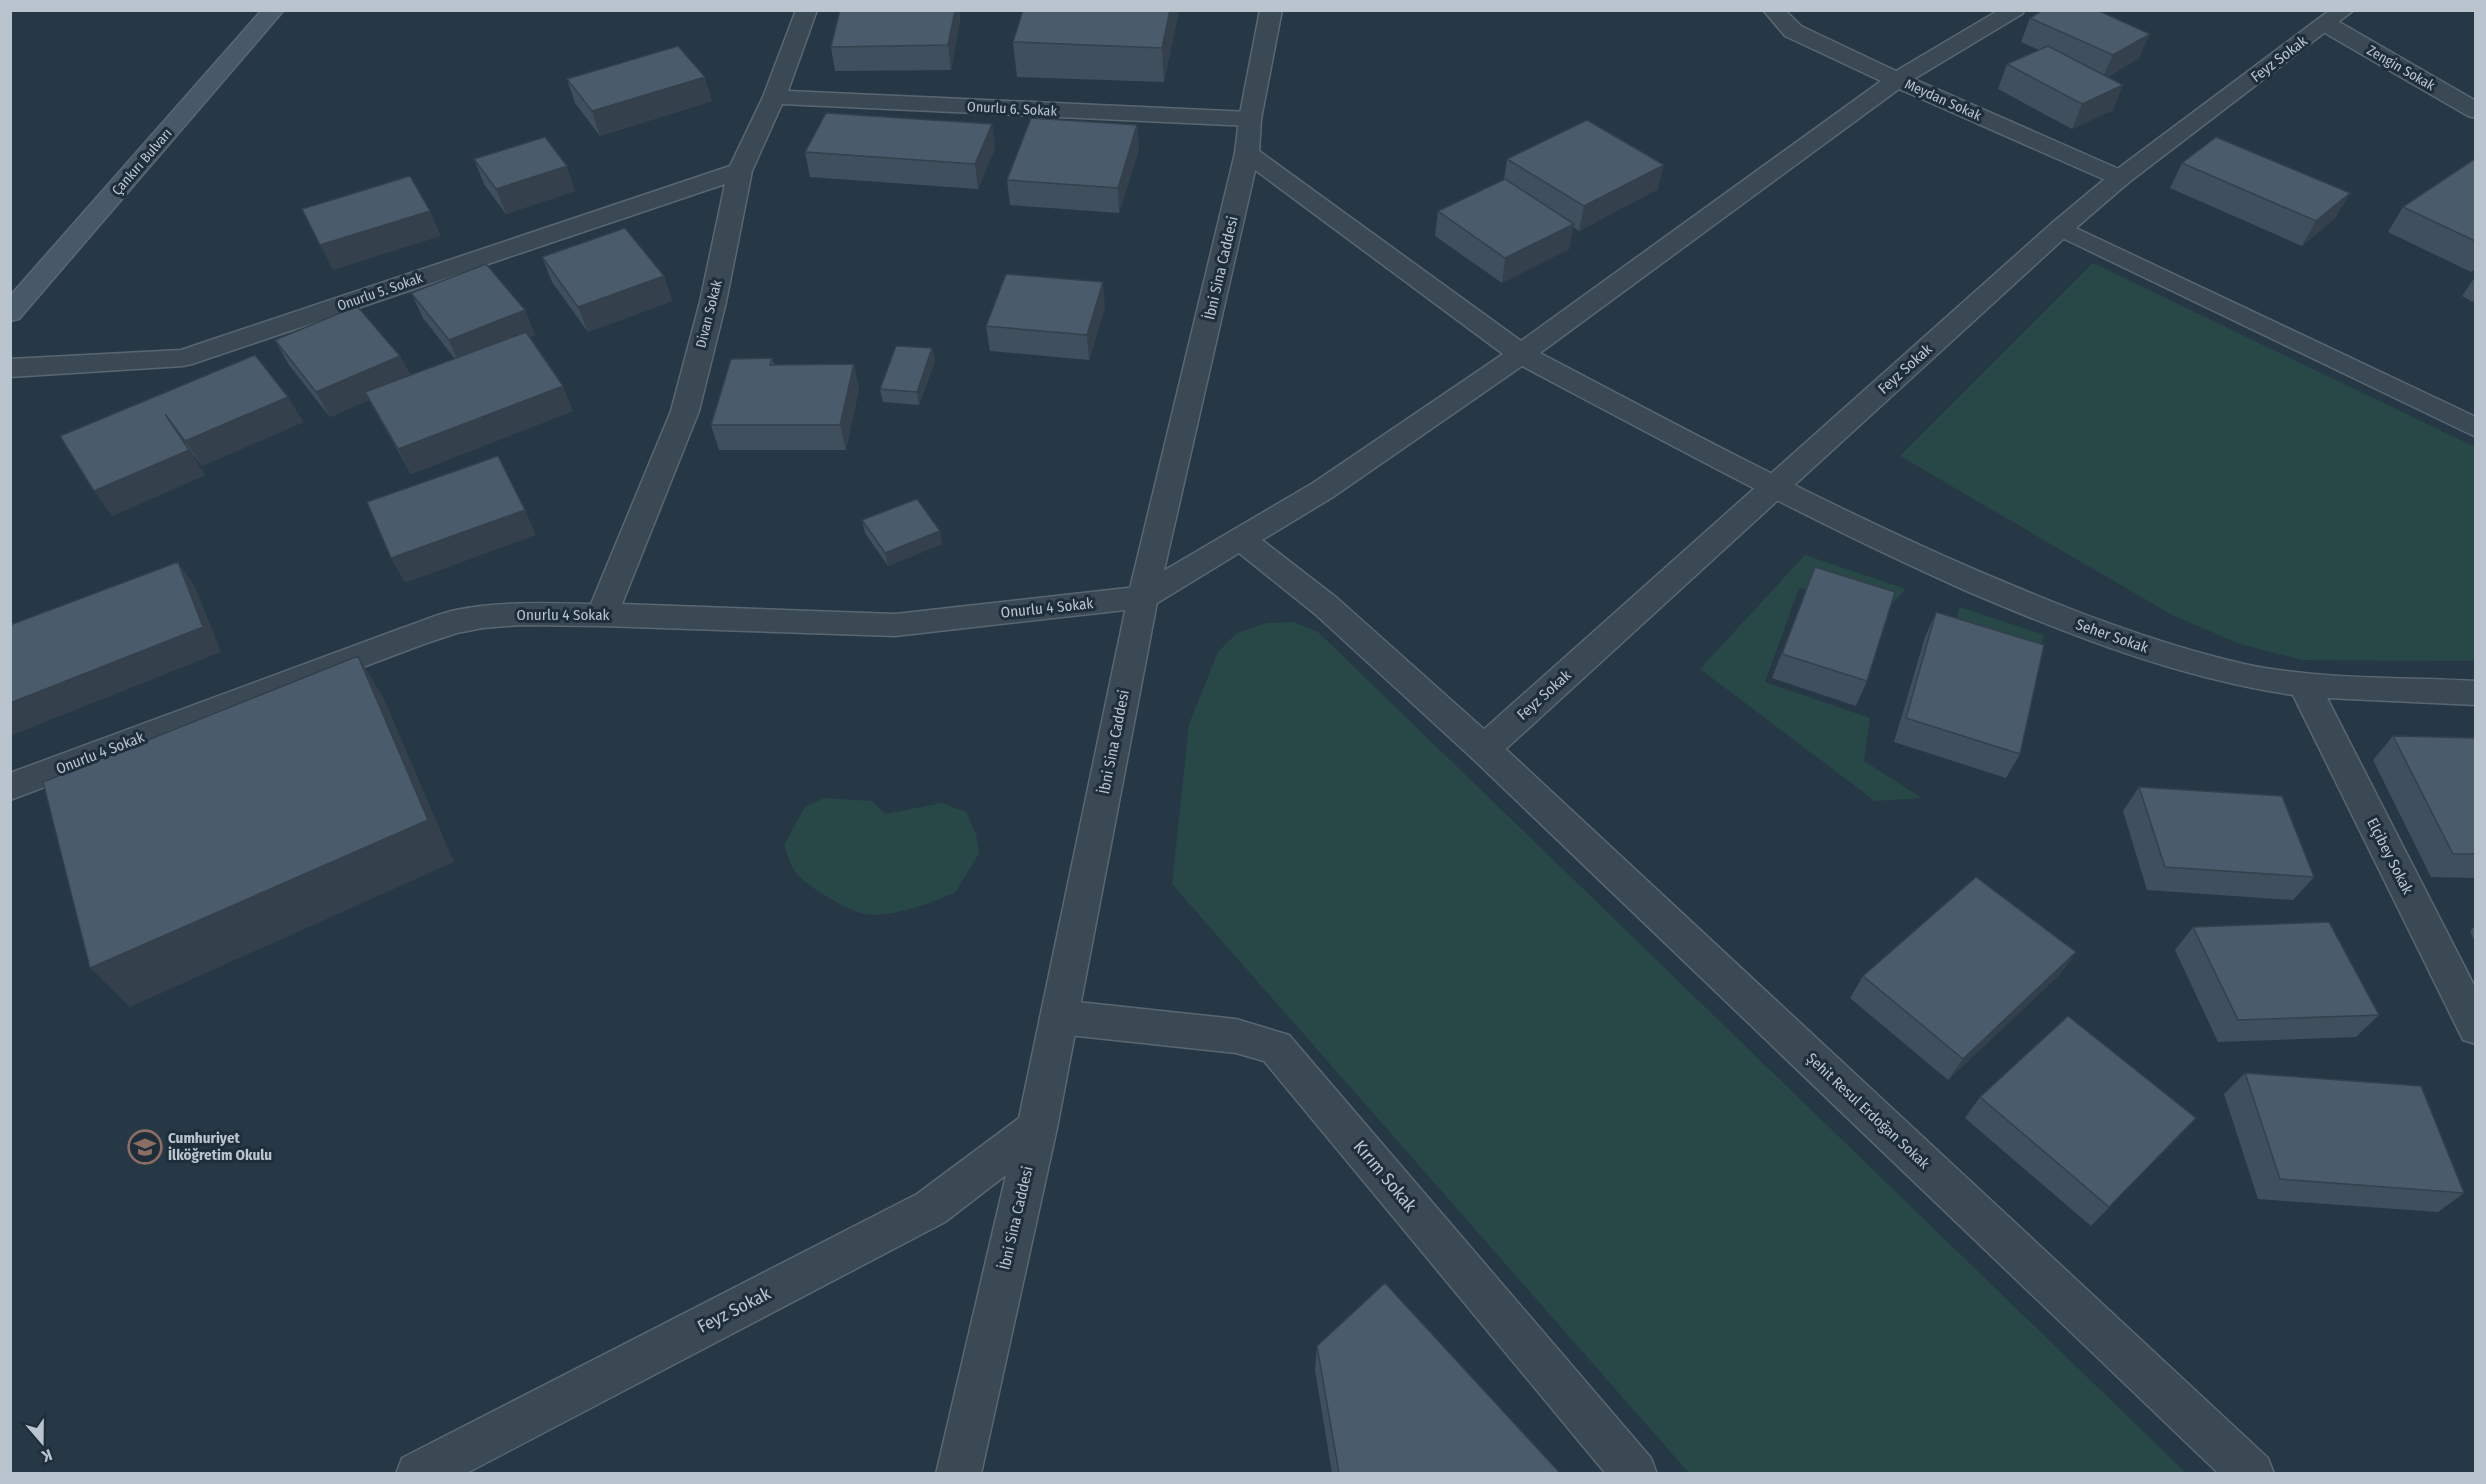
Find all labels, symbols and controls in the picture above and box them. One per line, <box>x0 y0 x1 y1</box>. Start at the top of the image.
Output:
street label: Feyz Sokak <box>2247 32 2311 86</box>
street label: Zengin Sokak <box>2364 42 2438 94</box>
street label: Meydan Sokak <box>1902 76 1984 125</box>
street label: Onurlu 6. Sokak <box>967 98 1058 120</box>
street label: Çankırı Bulvarı <box>108 125 176 199</box>
street label: İbni Sina Caddesi <box>1200 215 1242 321</box>
street label: Onurlu 5. Sokak <box>335 269 425 315</box>
street label: Divan Sokak <box>692 278 726 350</box>
street label: Feyz Sokak <box>1874 340 1936 398</box>
street label: Onurlu 4 Sokak <box>1000 594 1094 622</box>
street label: Onurlu 4 Sokak <box>517 606 609 624</box>
street label: Seher Sokak <box>2073 615 2151 657</box>
street label: Feyz Sokak <box>1513 666 1575 724</box>
street label: İbni Sina Caddesi <box>1095 688 1133 796</box>
street label: Onurlu 4 Sokak <box>53 728 147 778</box>
street label: Elçibey Sokak <box>2363 815 2417 897</box>
street label: Şehit Resul Erdoğan Sokak <box>1803 1049 1933 1173</box>
school or university icon: Cumhuriyet İlköğretim Okulu <box>127 1129 163 1165</box>
place label: Cumhuriyet İlköğretim Okulu <box>168 1129 272 1164</box>
street label: Kırım Sokak <box>1349 1136 1422 1217</box>
street label: İbni Sina Caddesi <box>995 1165 1037 1271</box>
street label: Feyz Sokak <box>694 1282 775 1338</box>
north arrow <box>12 1412 72 1472</box>
text: K <box>39 1445 55 1466</box>

